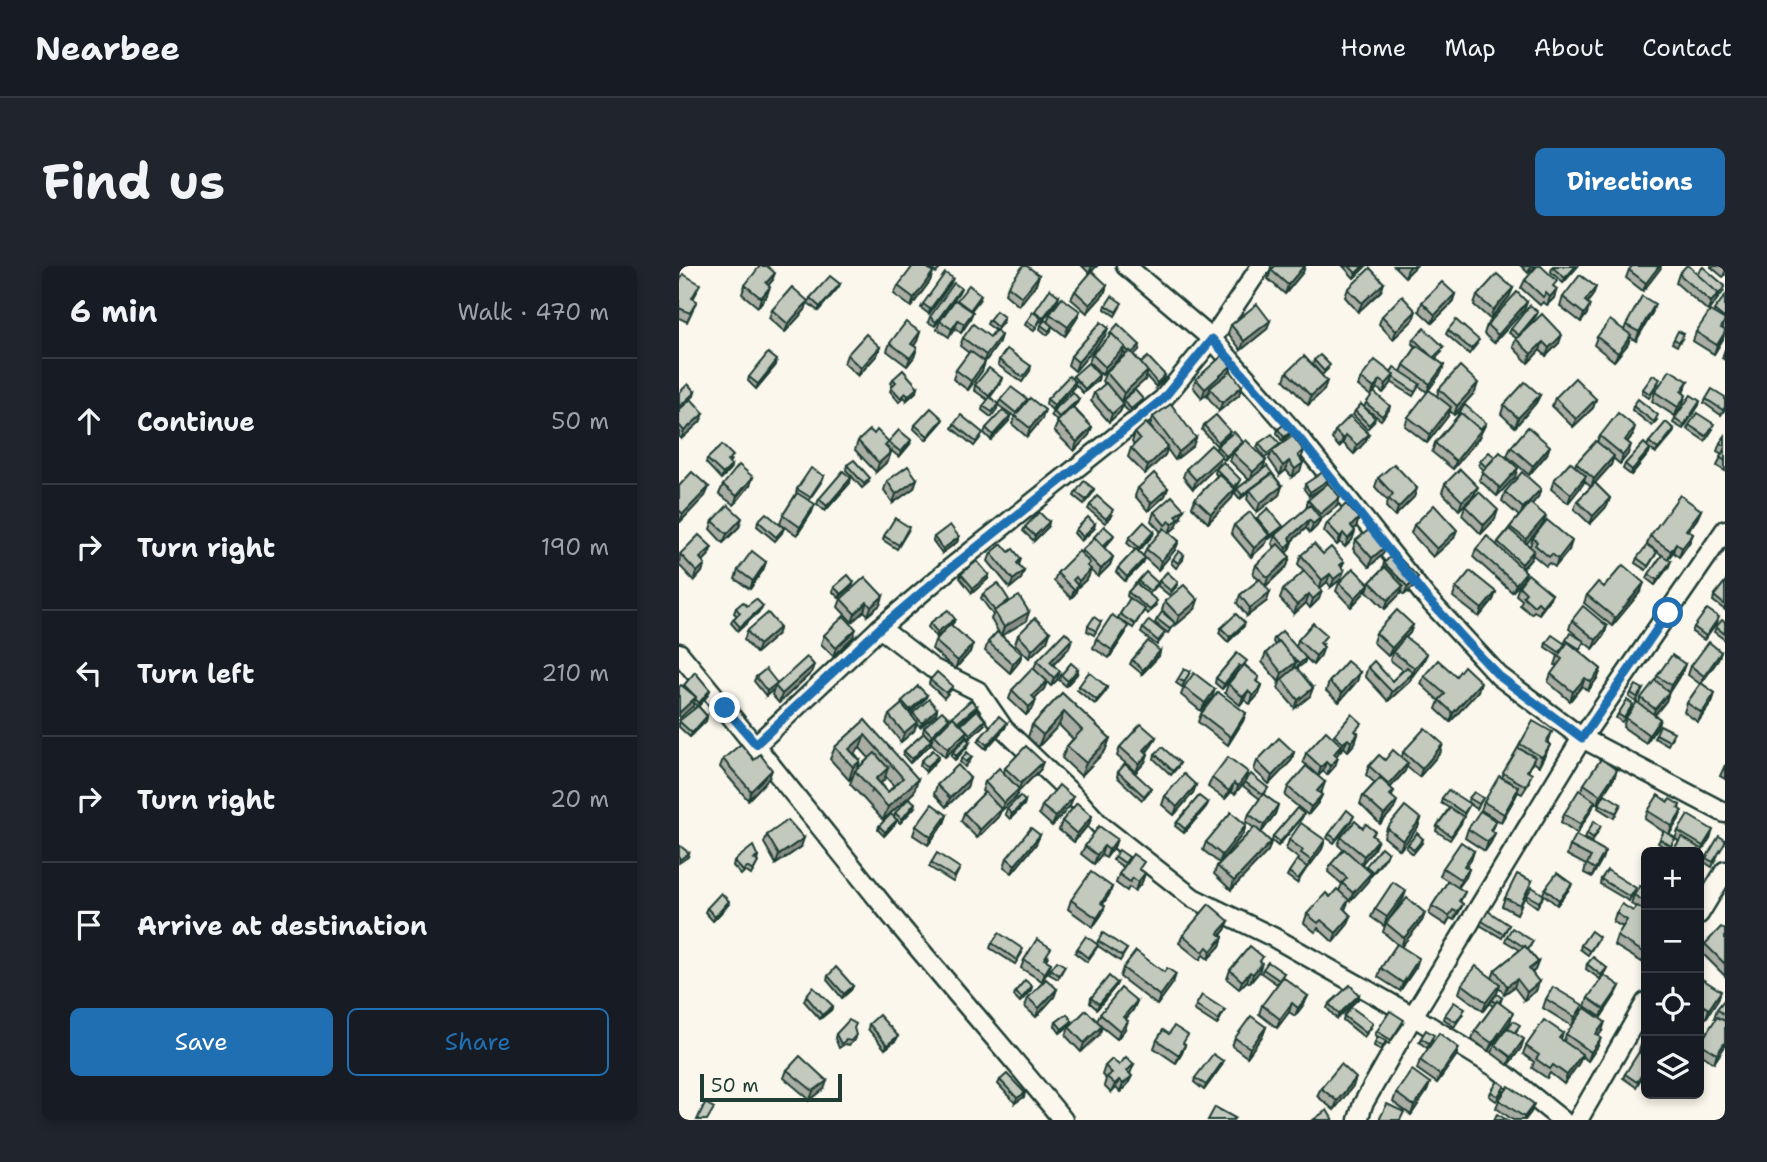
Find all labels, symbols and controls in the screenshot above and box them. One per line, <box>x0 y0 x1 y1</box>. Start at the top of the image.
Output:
text: Nearbee <box>35 26 180 71</box>
text: Home <box>1340 32 1406 64</box>
text: Map <box>1444 32 1496 64</box>
text: About <box>1534 32 1604 64</box>
text: Contact <box>1642 32 1732 64</box>
button: Directions <box>1535 148 1725 216</box>
text: Find us <box>42 149 225 215</box>
text: 6 min <box>70 291 157 332</box>
text: Walk · 470 m <box>457 297 609 327</box>
icon: ahead <box>70 402 108 440</box>
text: Continue <box>137 404 255 439</box>
text: 50 m <box>551 406 609 436</box>
icon: right <box>70 528 108 566</box>
text: Turn right <box>137 530 275 565</box>
text: 190 m <box>541 532 609 562</box>
route start <box>1652 597 1683 628</box>
icon: left <box>70 654 108 692</box>
text: Turn left <box>137 656 254 691</box>
text: 210 m <box>541 658 609 688</box>
route end <box>709 692 740 723</box>
icon: right <box>70 780 108 818</box>
text: Turn right <box>137 782 275 817</box>
text: 20 m <box>550 784 609 814</box>
map controls <box>1641 847 1704 1099</box>
button: + <box>1641 847 1704 910</box>
icon: arrive <box>70 906 108 944</box>
text: Arrive at destination <box>137 908 427 943</box>
button: − <box>1641 910 1704 973</box>
button: locate <box>1641 973 1704 1036</box>
button: Save <box>70 1008 333 1076</box>
button: Share <box>347 1008 609 1076</box>
button: layers <box>1641 1036 1704 1099</box>
scale bar <box>700 1071 842 1103</box>
text: 50 m <box>711 1073 759 1098</box>

